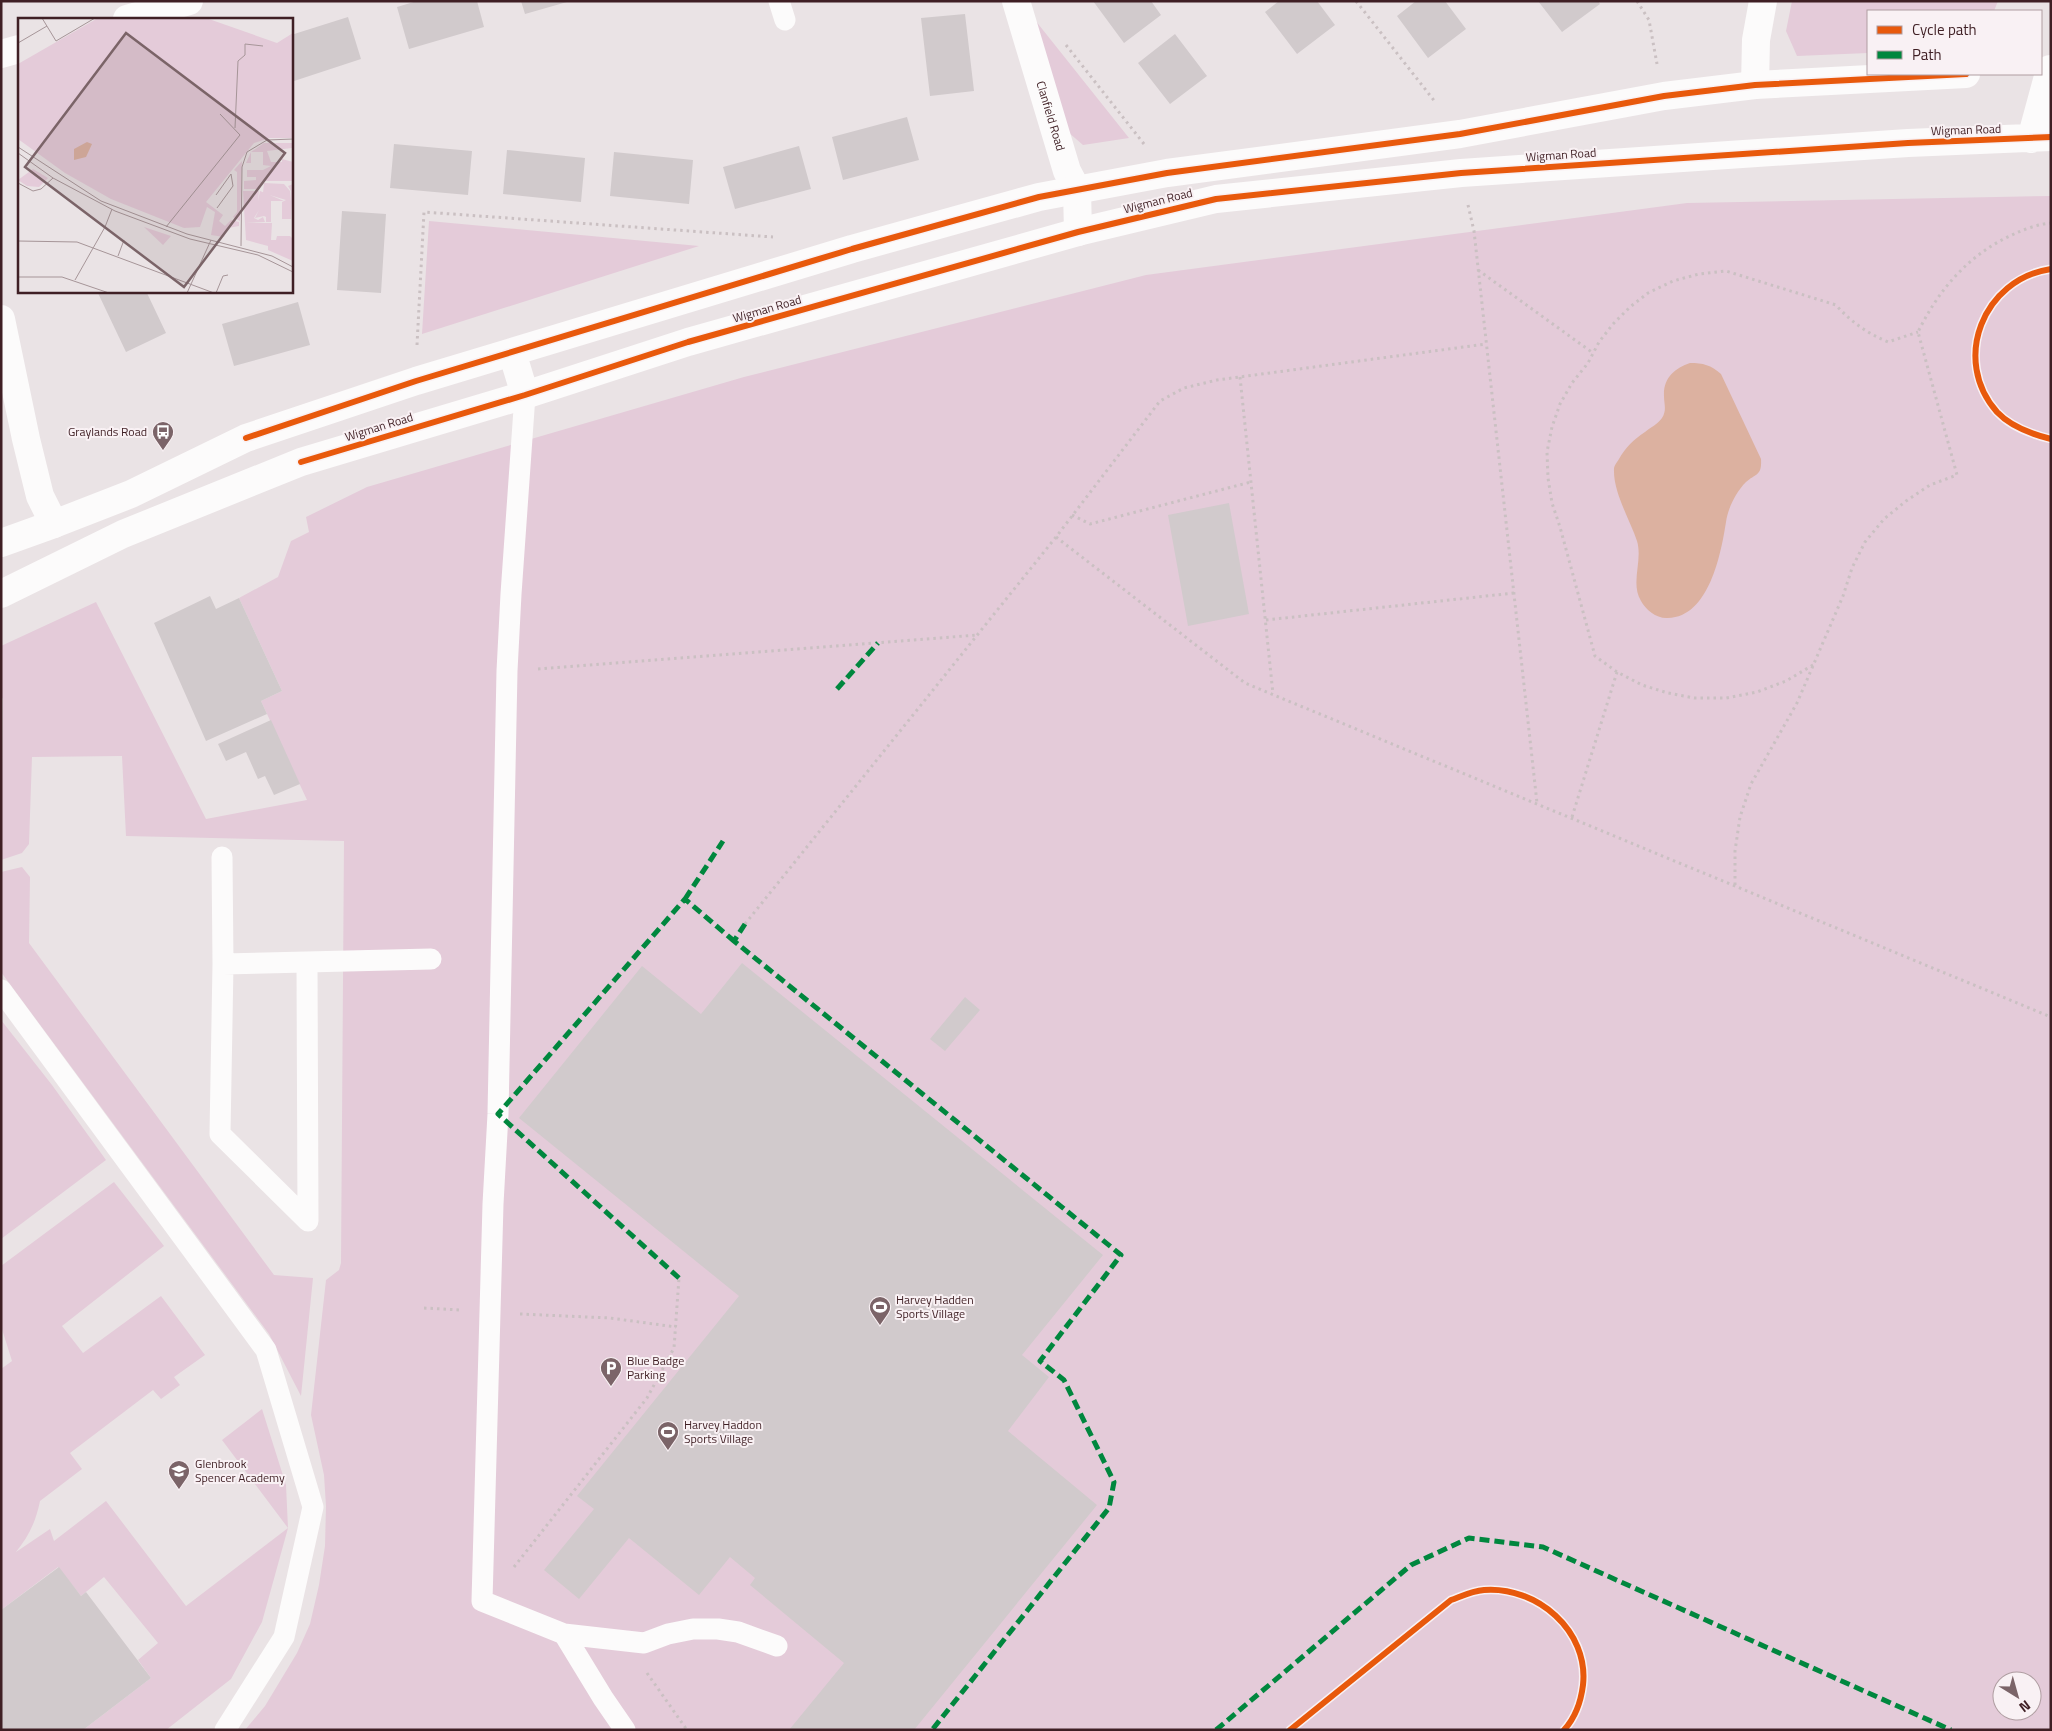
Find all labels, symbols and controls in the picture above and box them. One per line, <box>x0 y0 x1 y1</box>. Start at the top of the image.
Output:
legend <box>1867 10 2042 75</box>
inset map <box>18 18 292 292</box>
text: Cycle path <box>1912 18 1977 41</box>
text: Path <box>1912 43 1942 66</box>
street label: Clanfield Road <box>1031 78 1070 153</box>
street label: Wigman Road <box>1930 119 2002 140</box>
street label: Wigman Road <box>1525 143 1597 166</box>
street label: Wigman Road <box>1121 183 1194 218</box>
street label: Wigman Road <box>730 290 803 327</box>
street label: Wigman Road <box>342 407 415 446</box>
bus stop icon: Graylands Road <box>151 420 175 451</box>
place label: Graylands Road <box>68 422 147 441</box>
place label: Harvey Hadden Sports Village <box>896 1290 974 1323</box>
sports icon: Harvey Hadden Sports Village <box>868 1295 892 1326</box>
place label: Blue Badge Parking <box>627 1351 684 1384</box>
parking icon: Blue Badge Parking <box>599 1356 623 1387</box>
place label: Harvey Haddon Sports Village <box>684 1415 762 1448</box>
sports icon: Harvey Haddon Sports Village <box>656 1420 680 1451</box>
place label: Glenbrook Spencer Academy <box>195 1454 285 1487</box>
school or university icon: Glenbrook Spencer Academy <box>167 1459 191 1490</box>
north arrow <box>1992 1671 2042 1721</box>
text: N <box>2015 1695 2035 1718</box>

